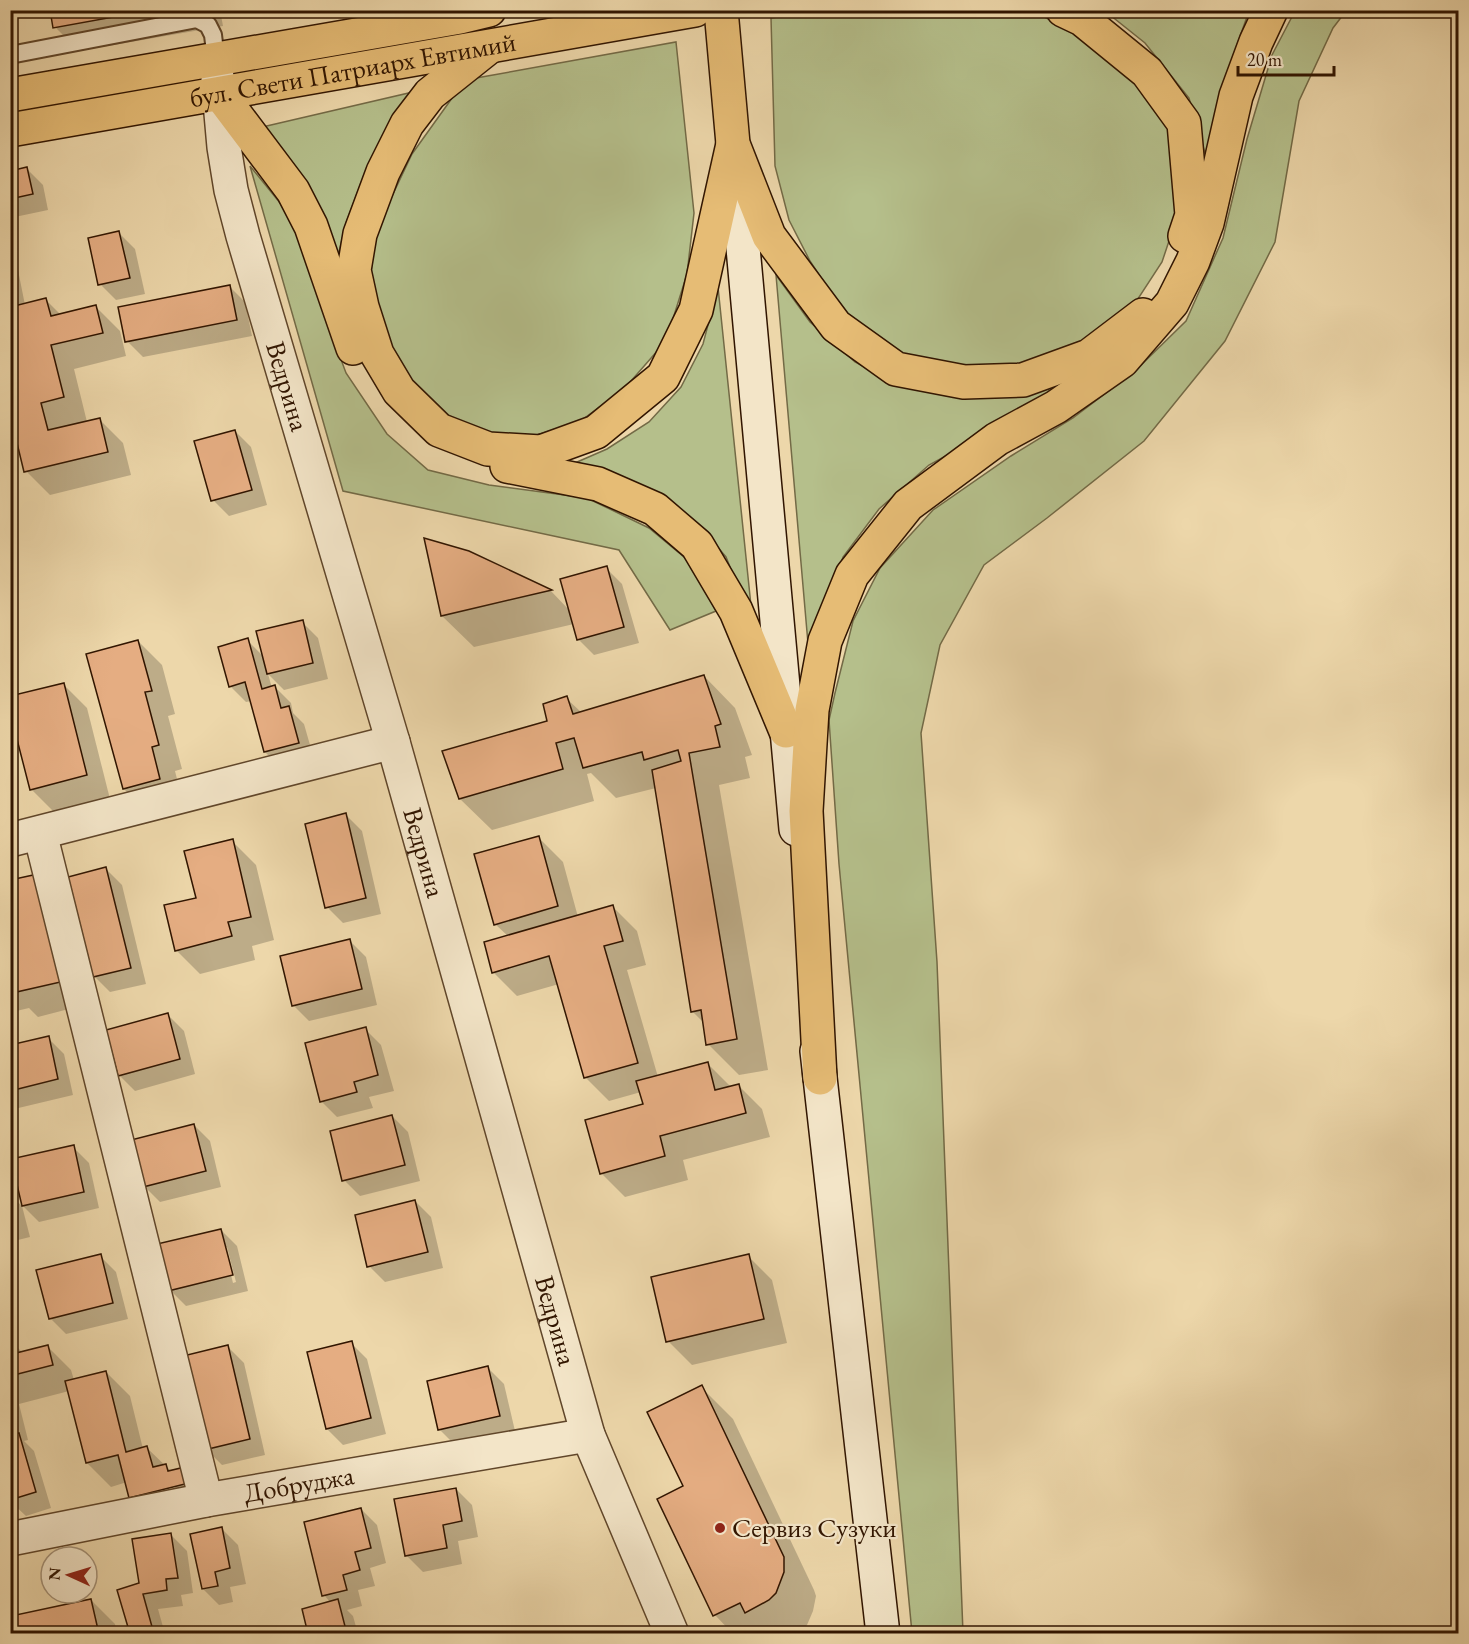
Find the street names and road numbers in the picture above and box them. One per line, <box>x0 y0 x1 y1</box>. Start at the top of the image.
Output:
street label: бул. Свети Патриарх Евтимий <box>187 24 519 115</box>
street label: Ведрина <box>258 337 318 435</box>
street label: Ведрина <box>395 803 454 902</box>
street label: Ведрина <box>527 1271 586 1369</box>
street label: Добруджа <box>241 1457 357 1510</box>

